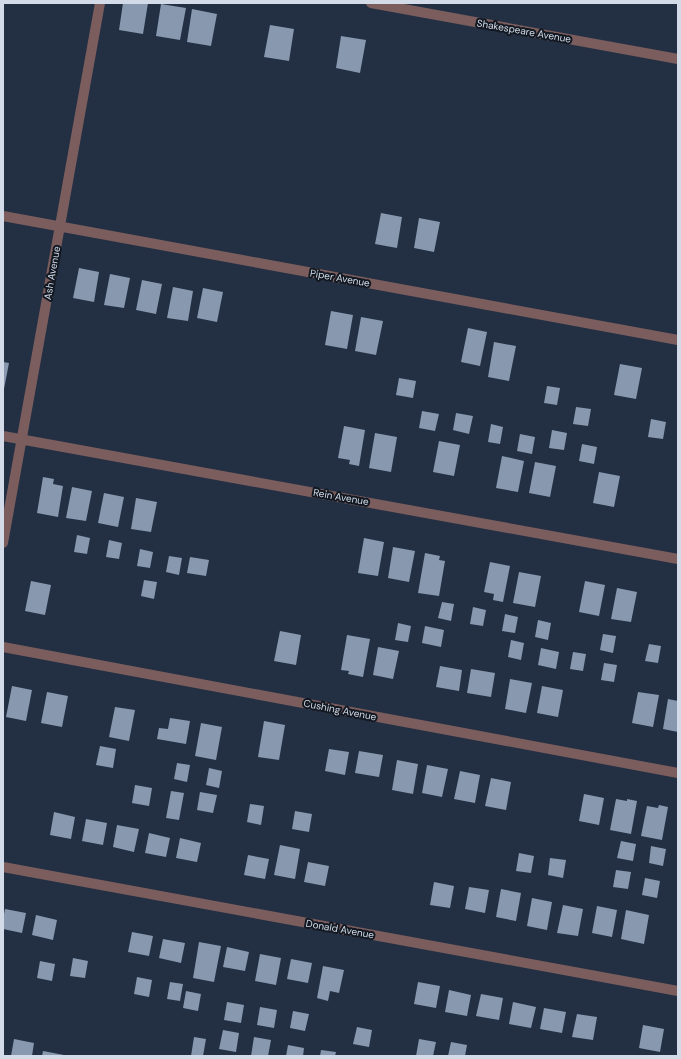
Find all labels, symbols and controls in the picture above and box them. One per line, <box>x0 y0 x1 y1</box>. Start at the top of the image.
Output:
street label: Shakespeare Avenue <box>476 16 573 46</box>
street label: Ash Avenue <box>41 245 63 301</box>
street label: Piper Avenue <box>309 266 371 290</box>
street label: Rein Avenue <box>312 486 370 508</box>
street label: Cushing Avenue <box>302 697 378 724</box>
street label: Donald Avenue <box>305 917 375 941</box>

